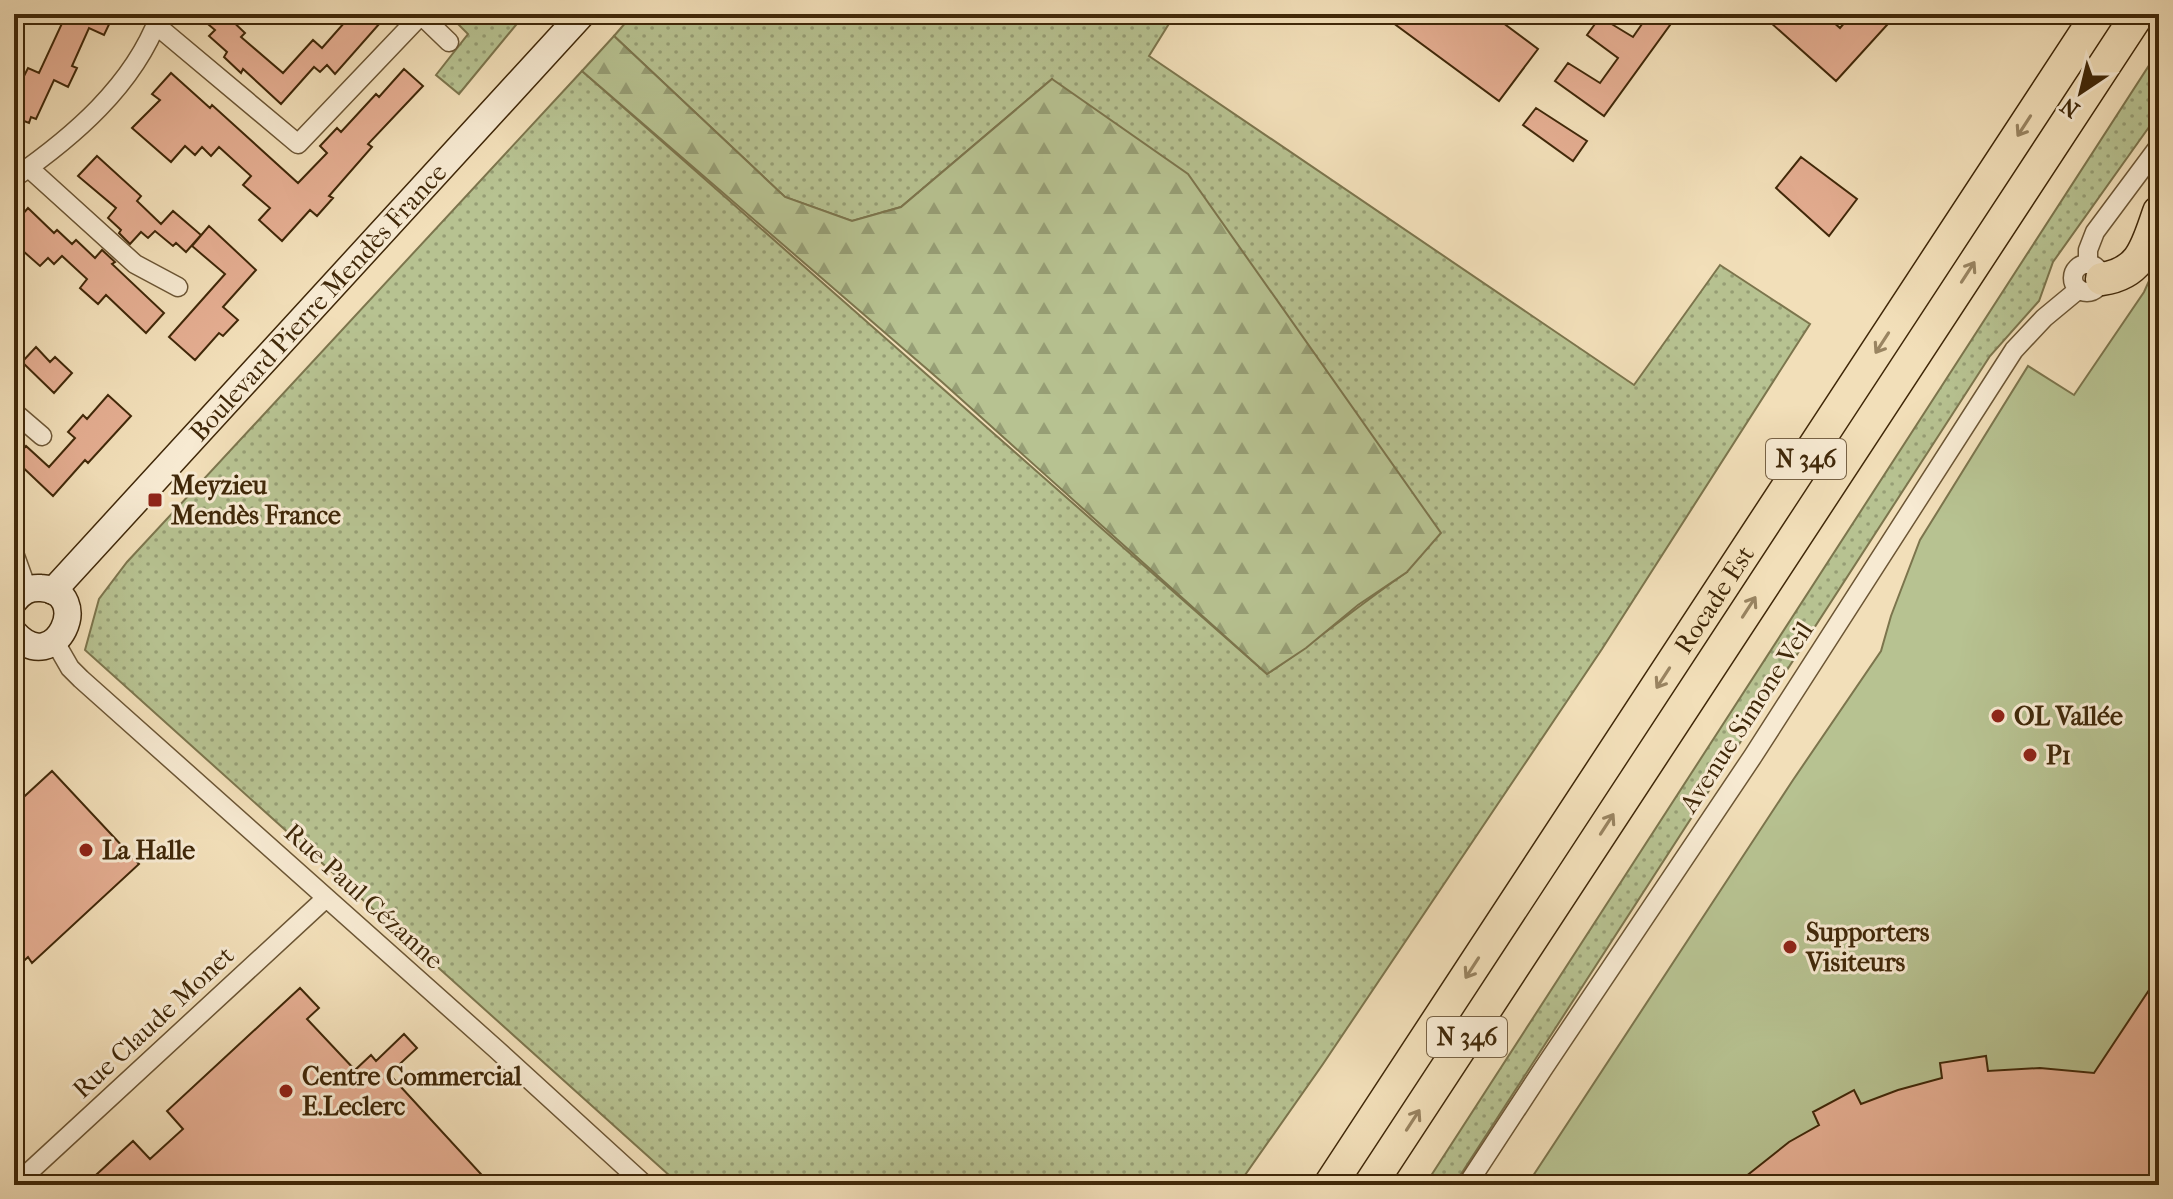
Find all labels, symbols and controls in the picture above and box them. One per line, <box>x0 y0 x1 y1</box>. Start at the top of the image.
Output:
north arrow <box>2041 52 2121 132</box>
text: N <box>2056 92 2084 123</box>
one-way arrow <box>2016 114 2032 137</box>
street label: Boulevard Pierre Mendès France <box>183 157 453 448</box>
one-way arrow <box>1960 262 1977 284</box>
one-way arrow <box>1874 332 1890 354</box>
road number: N 346 <box>1766 439 1846 479</box>
place label: Meyzieu Mendès France <box>171 470 341 531</box>
marker: Meyzieu Mendès France <box>146 491 164 509</box>
street label: Rocade Est <box>1668 540 1761 660</box>
one-way arrow <box>1741 596 1757 619</box>
street label: Avenue Simone Veil <box>1673 616 1820 819</box>
one-way arrow <box>1654 666 1670 689</box>
place label: OL Vallée <box>2014 701 2123 732</box>
marker: OL Vallée <box>1989 707 2007 725</box>
place label: P1 <box>2046 740 2071 771</box>
marker: P1 <box>2021 746 2039 764</box>
one-way arrow <box>1598 814 1615 836</box>
street label: Rue Paul Cézanne <box>278 817 450 976</box>
place label: La Halle <box>102 835 195 866</box>
marker: La Halle <box>77 841 95 859</box>
place label: Supporters Visiteurs <box>1805 917 1930 978</box>
marker: Supporters Visiteurs <box>1781 938 1799 956</box>
street label: Rue Claude Monet <box>66 939 241 1105</box>
one-way arrow <box>1464 957 1480 979</box>
road number: N 346 <box>1427 1017 1507 1057</box>
place label: Centre Commercial E.Leclerc <box>302 1061 523 1122</box>
marker: Centre Commercial E.Leclerc <box>277 1082 295 1100</box>
one-way arrow <box>1405 1109 1421 1131</box>

